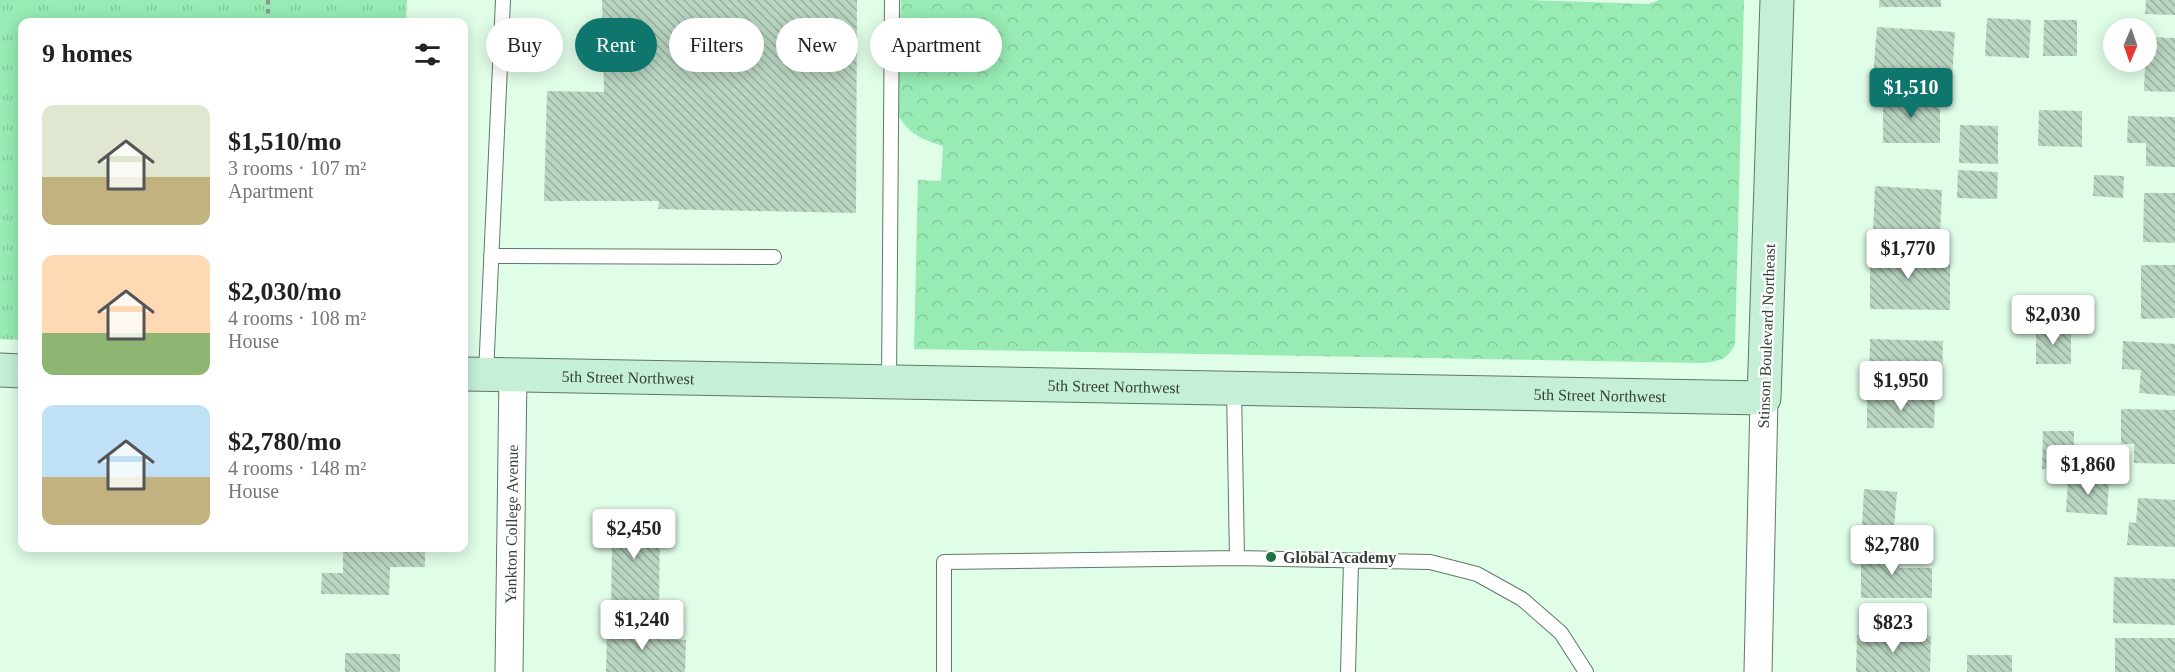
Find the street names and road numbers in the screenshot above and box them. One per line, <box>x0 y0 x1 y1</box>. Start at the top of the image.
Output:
street label: Stinson Boulevard Northeast <box>1755 243 1778 429</box>
street label: 5th Street Northwest <box>562 368 695 387</box>
street label: 5th Street Northwest <box>1047 377 1181 396</box>
street label: 5th Street Northwest <box>1533 386 1667 405</box>
street label: Yankton College Avenue <box>502 444 521 604</box>

